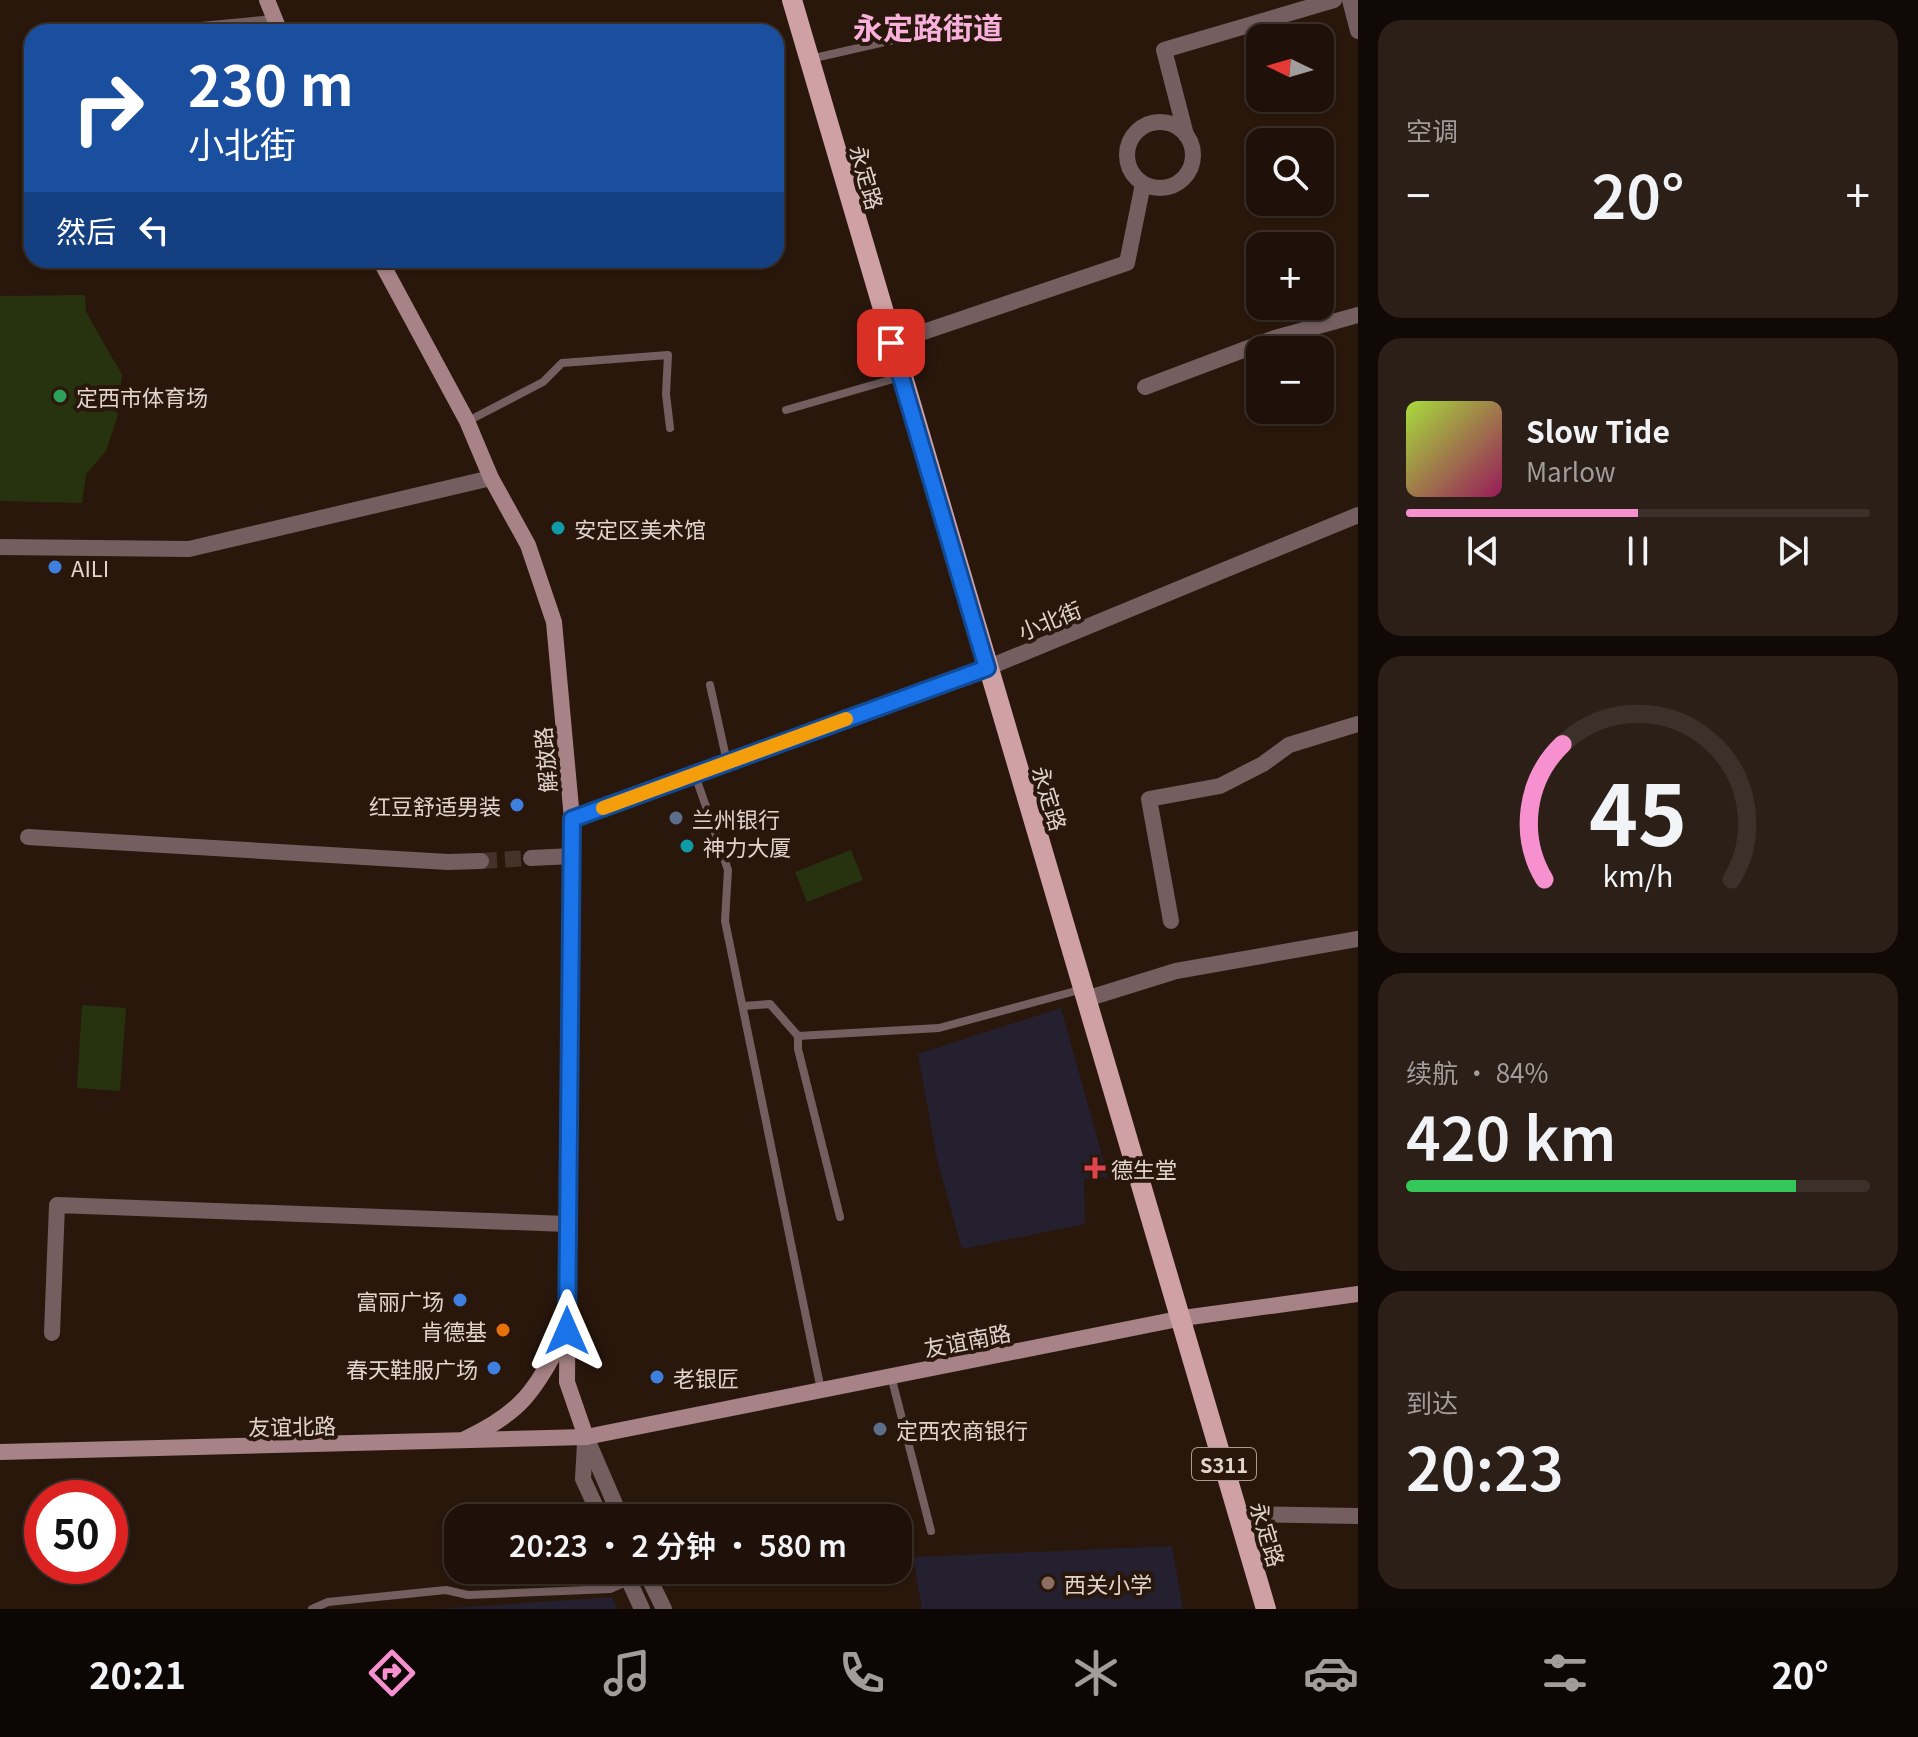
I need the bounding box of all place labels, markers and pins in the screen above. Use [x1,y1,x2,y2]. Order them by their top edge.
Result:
pin [857,309,925,377]
place label: 定西市体育场 [76,380,208,412]
marker: 定西市体育场 [51,387,69,405]
place label: 安定区美术馆 [574,512,706,544]
marker: 安定区美术馆 [549,519,567,537]
place label: AILI [71,551,109,583]
marker: AILI [46,558,64,576]
place label: 红豆舒适男装 [369,789,501,821]
marker: 红豆舒适男装 [508,796,526,814]
place label: 兰州银行 [692,802,780,834]
marker: 兰州银行 [667,809,685,827]
place label: 神力大厦 [703,830,791,862]
marker: 神力大厦 [678,837,696,855]
place label: 德生堂 [1111,1152,1177,1184]
marker: 德生堂 [1086,1159,1104,1177]
place label: 富丽广场 [356,1284,444,1316]
marker: 富丽广场 [451,1291,469,1309]
place label: 肯德基 [421,1314,487,1346]
marker: 肯德基 [494,1321,512,1339]
place label: 春天鞋服广场 [346,1352,478,1384]
marker: 春天鞋服广场 [485,1359,503,1377]
place label: 老银匠 [673,1361,739,1393]
marker: 老银匠 [648,1368,666,1386]
place label: 定西农商银行 [896,1413,1028,1445]
marker: 定西农商银行 [871,1420,889,1438]
place label: 西关小学 [1064,1567,1152,1599]
marker: 西关小学 [1039,1574,1057,1592]

